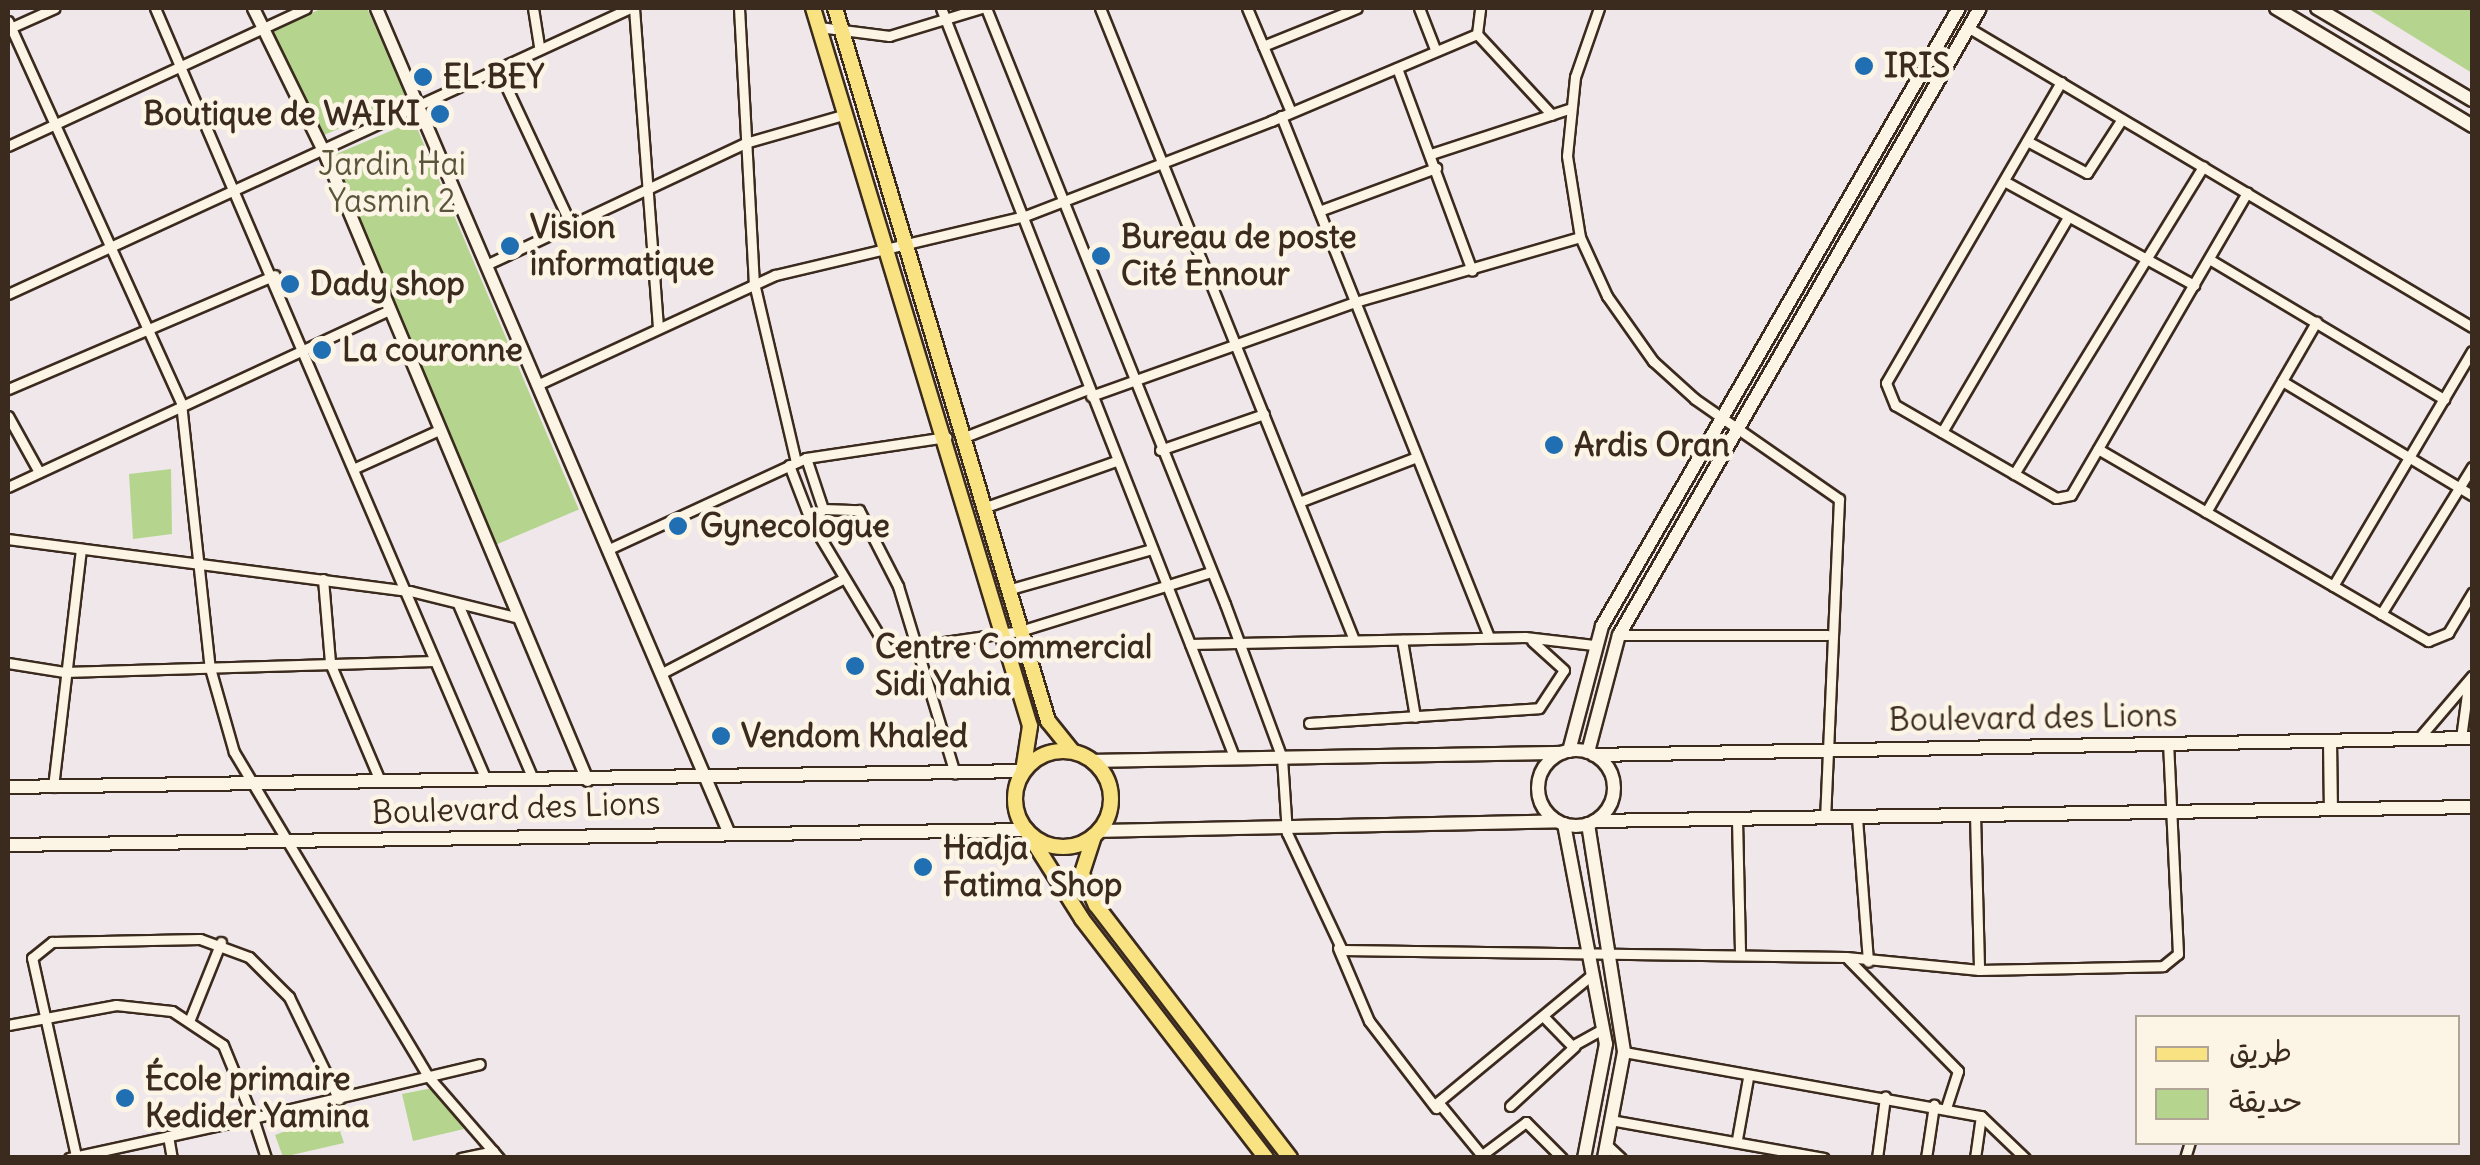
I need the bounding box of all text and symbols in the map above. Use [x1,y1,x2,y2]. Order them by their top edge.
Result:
place label: IRIS [1884,47,1950,85]
marker: IRIS [1853,55,1875,77]
place label: EL BEY [443,58,544,96]
marker: EL BEY [412,66,434,88]
place label: Boutique de WAIKI [143,95,420,133]
marker: Boutique de WAIKI [429,103,451,125]
park label: Jardin Hai Yasmin 2 [318,146,466,221]
place label: Vision informatique [530,209,714,284]
place label: Bureau de poste Cité Ennour [1121,219,1356,294]
marker: Vision informatique [499,235,521,257]
marker: Bureau de poste Cité Ennour [1090,245,1112,267]
place label: Dady shop [310,265,465,303]
marker: Dady shop [279,273,301,295]
place label: La couronne [342,331,523,369]
marker: La couronne [311,339,333,361]
place label: Ardis Oran [1574,426,1730,464]
marker: Ardis Oran [1543,434,1565,456]
place label: Gynecologue [700,507,890,545]
marker: Gynecologue [665,513,691,539]
place label: Centre Commercial Sidi Yahia [875,629,1152,704]
marker: Centre Commercial Sidi Yahia [844,655,866,677]
street label: Boulevard des Lions [1888,696,2178,740]
place label: Vendom Khaled [741,717,968,755]
marker: Vendom Khaled [710,725,732,747]
street label: Boulevard des Lions [371,784,661,832]
place label: Hadja Fatima Shop [943,830,1122,905]
marker: Hadja Fatima Shop [912,856,934,878]
legend [2135,1015,2460,1145]
text: طريق [2229,1032,2292,1070]
place label: École primaire Kedider Yamina [145,1061,370,1136]
text: حديقة [2229,1082,2303,1120]
marker: École primaire Kedider Yamina [114,1087,136,1109]

